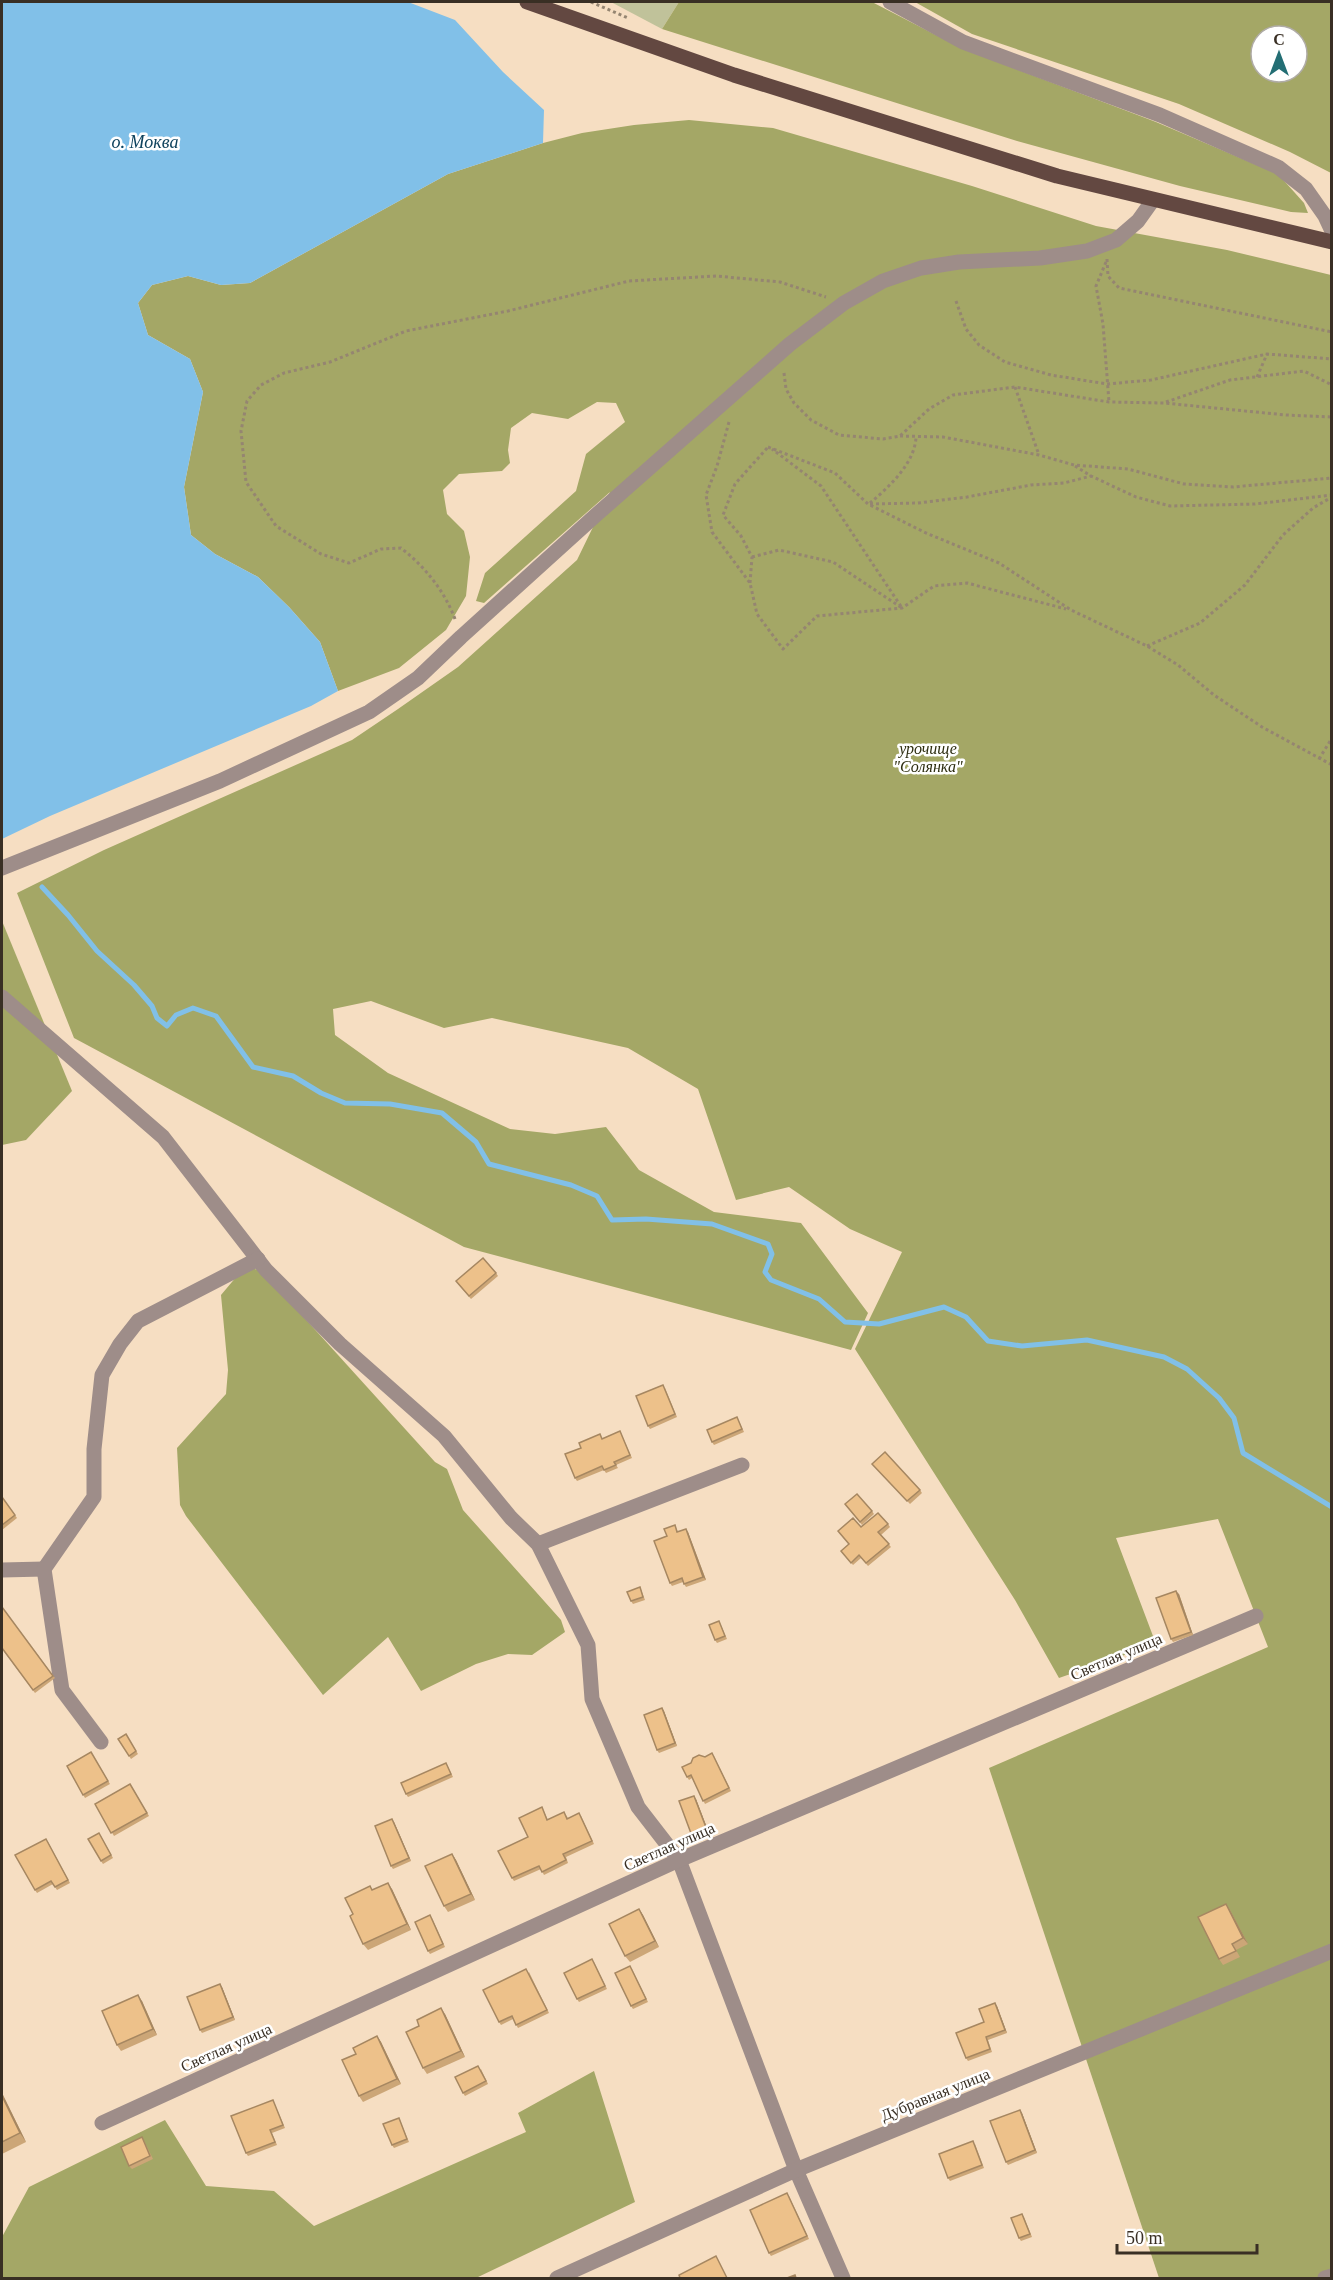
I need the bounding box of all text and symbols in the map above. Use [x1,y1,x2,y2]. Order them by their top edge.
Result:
north arrow [1249,24,1309,84]
text: С [1273,31,1285,48]
water label: о. Моква [112,132,178,152]
park label: урочище "Солянка" [893,740,963,775]
street label: Светлая улица [1068,1630,1165,1684]
street label: Светлая улица [621,1819,718,1875]
street label: Светлая улица [178,2020,275,2076]
street label: Дубравная улица [878,2065,993,2125]
scale bar [1117,2217,1256,2255]
text: 50 m [1126,2228,1163,2248]

